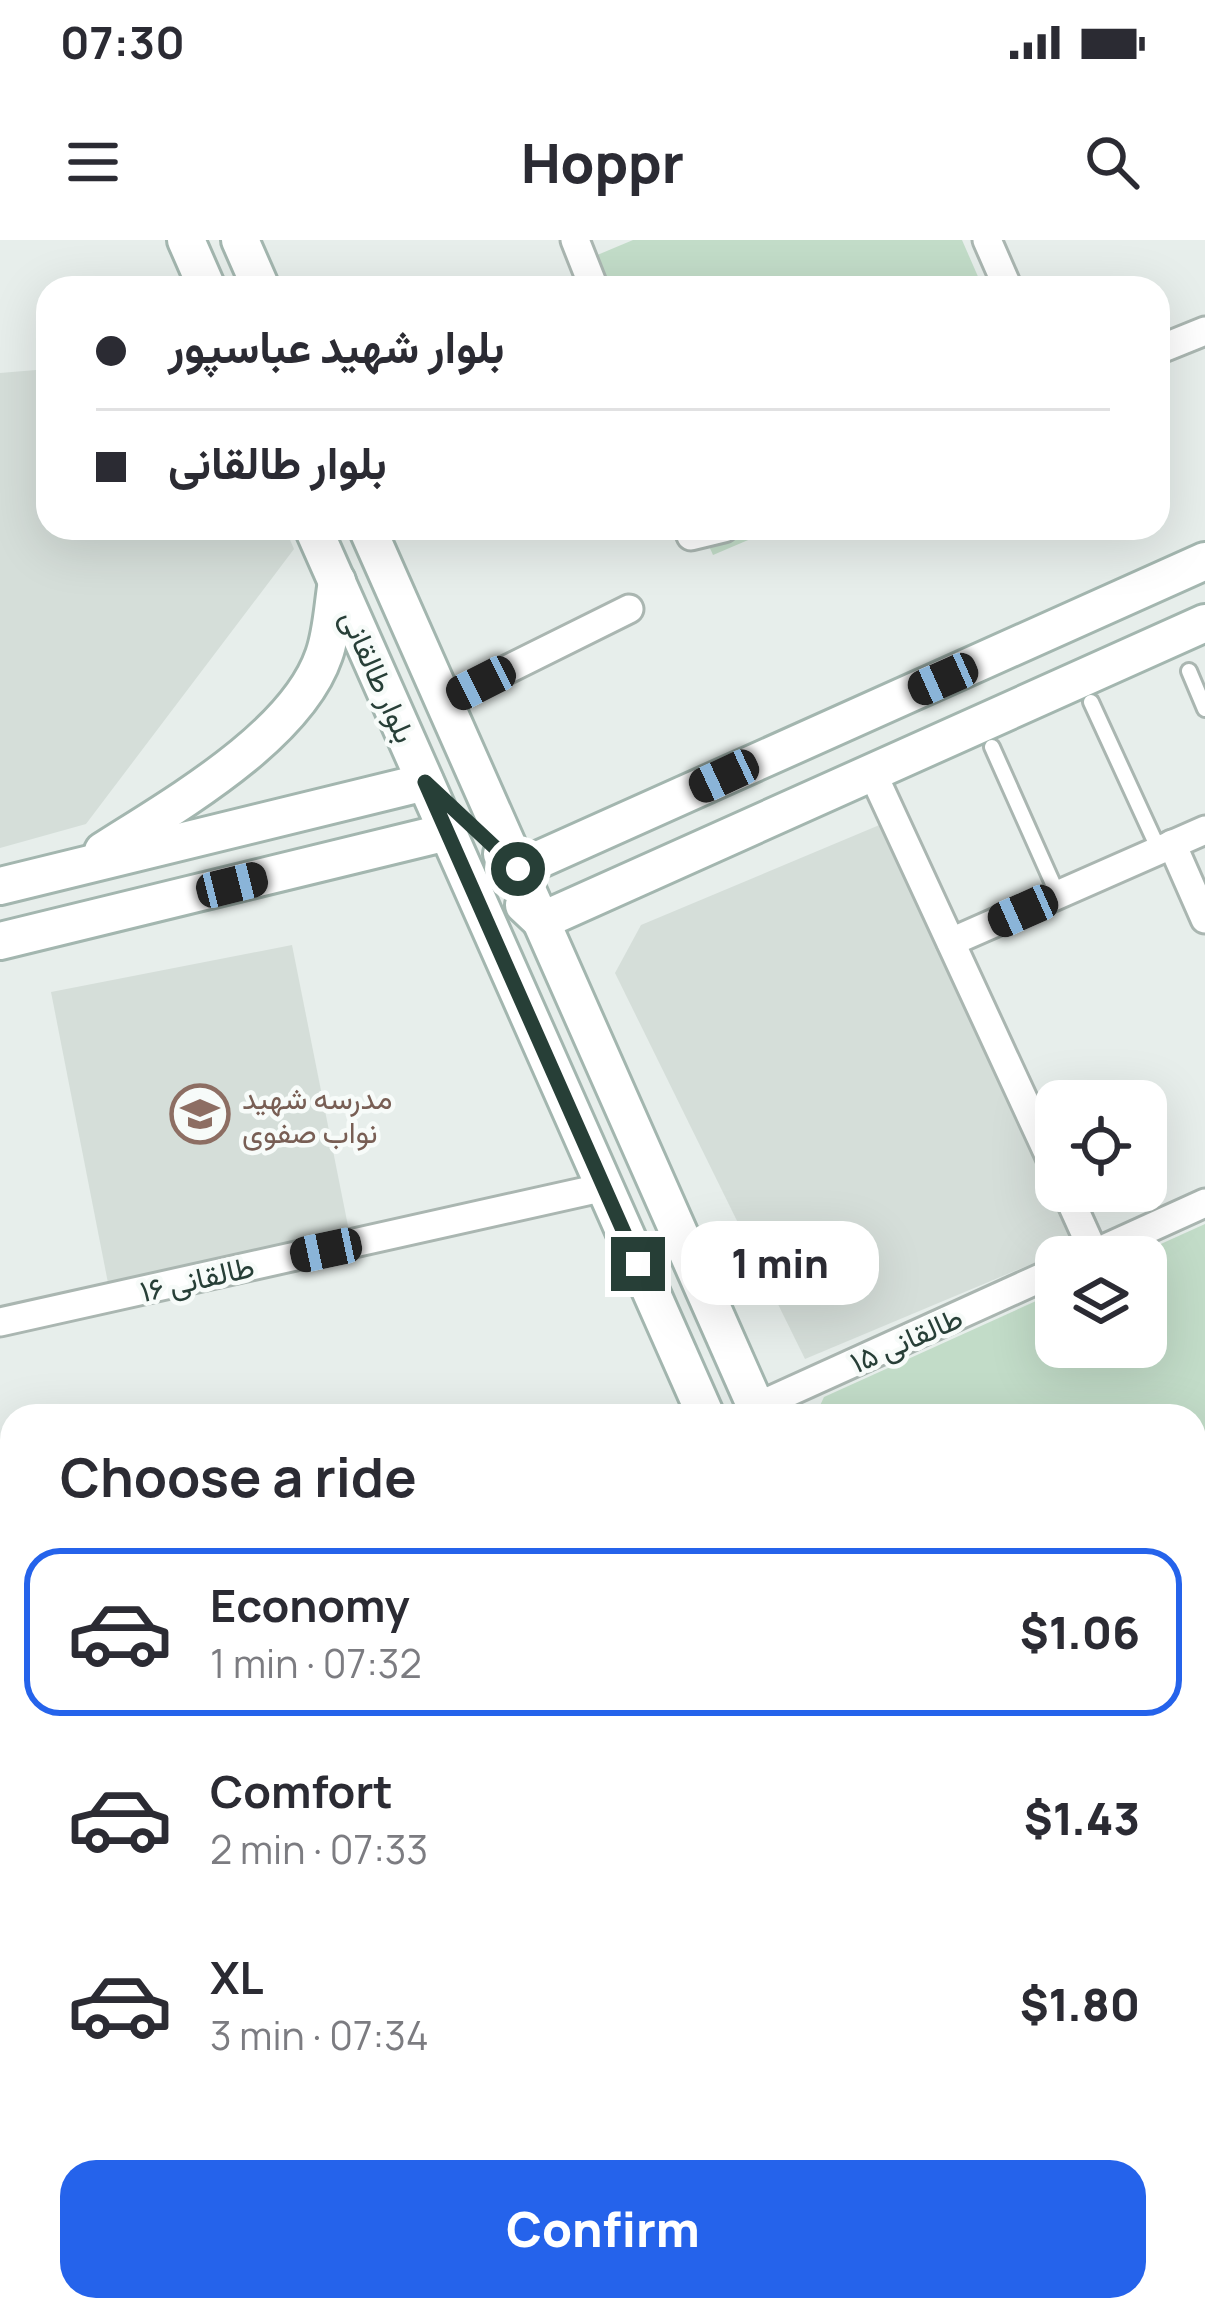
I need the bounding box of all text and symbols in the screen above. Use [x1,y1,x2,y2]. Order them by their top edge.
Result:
text: 07:30 [60,11,185,73]
text: Hoppr [521,125,684,199]
icon: menu [60,129,126,195]
icon: search [1079,129,1145,195]
text: بلوار شهید عباسپور [168,315,505,377]
text: بلوار طالقانی [168,431,387,493]
street label: بلوار طالقانی [331,603,427,749]
car [903,648,983,710]
car [441,651,521,715]
car [684,744,764,808]
route start [491,842,545,896]
car [193,859,271,911]
car [983,880,1063,942]
place label: مدرسه شهید نواب صفوی [242,1077,393,1152]
map controls [1035,1080,1167,1368]
button: locate [1035,1080,1167,1212]
school or university icon: مدرسه شهید نواب صفوی [169,1083,231,1145]
callout: 1 min [680,1222,878,1306]
car [287,1225,365,1275]
text: 1 min [731,1236,829,1290]
button: layers [1035,1236,1167,1368]
route end [611,1237,665,1291]
street label: طالقانی ۱۶ [136,1245,258,1311]
street label: طالقانی ۱۵ [843,1296,969,1382]
text: Choose a ride [60,1439,417,1513]
text: Economy [210,1574,410,1636]
icon: car [66,1578,174,1686]
text: $1.06 [1020,1601,1140,1663]
text: 1 min · 07:32 [210,1636,422,1690]
text: Comfort [210,1760,393,1822]
icon: car [66,1764,174,1872]
text: $1.43 [1024,1787,1140,1849]
text: 2 min · 07:33 [210,1822,428,1876]
text: XL [210,1946,264,2008]
icon: car [66,1950,174,2058]
text: $1.80 [1020,1973,1140,2035]
text: 3 min · 07:34 [210,2008,429,2062]
button: Confirm [60,2160,1146,2298]

